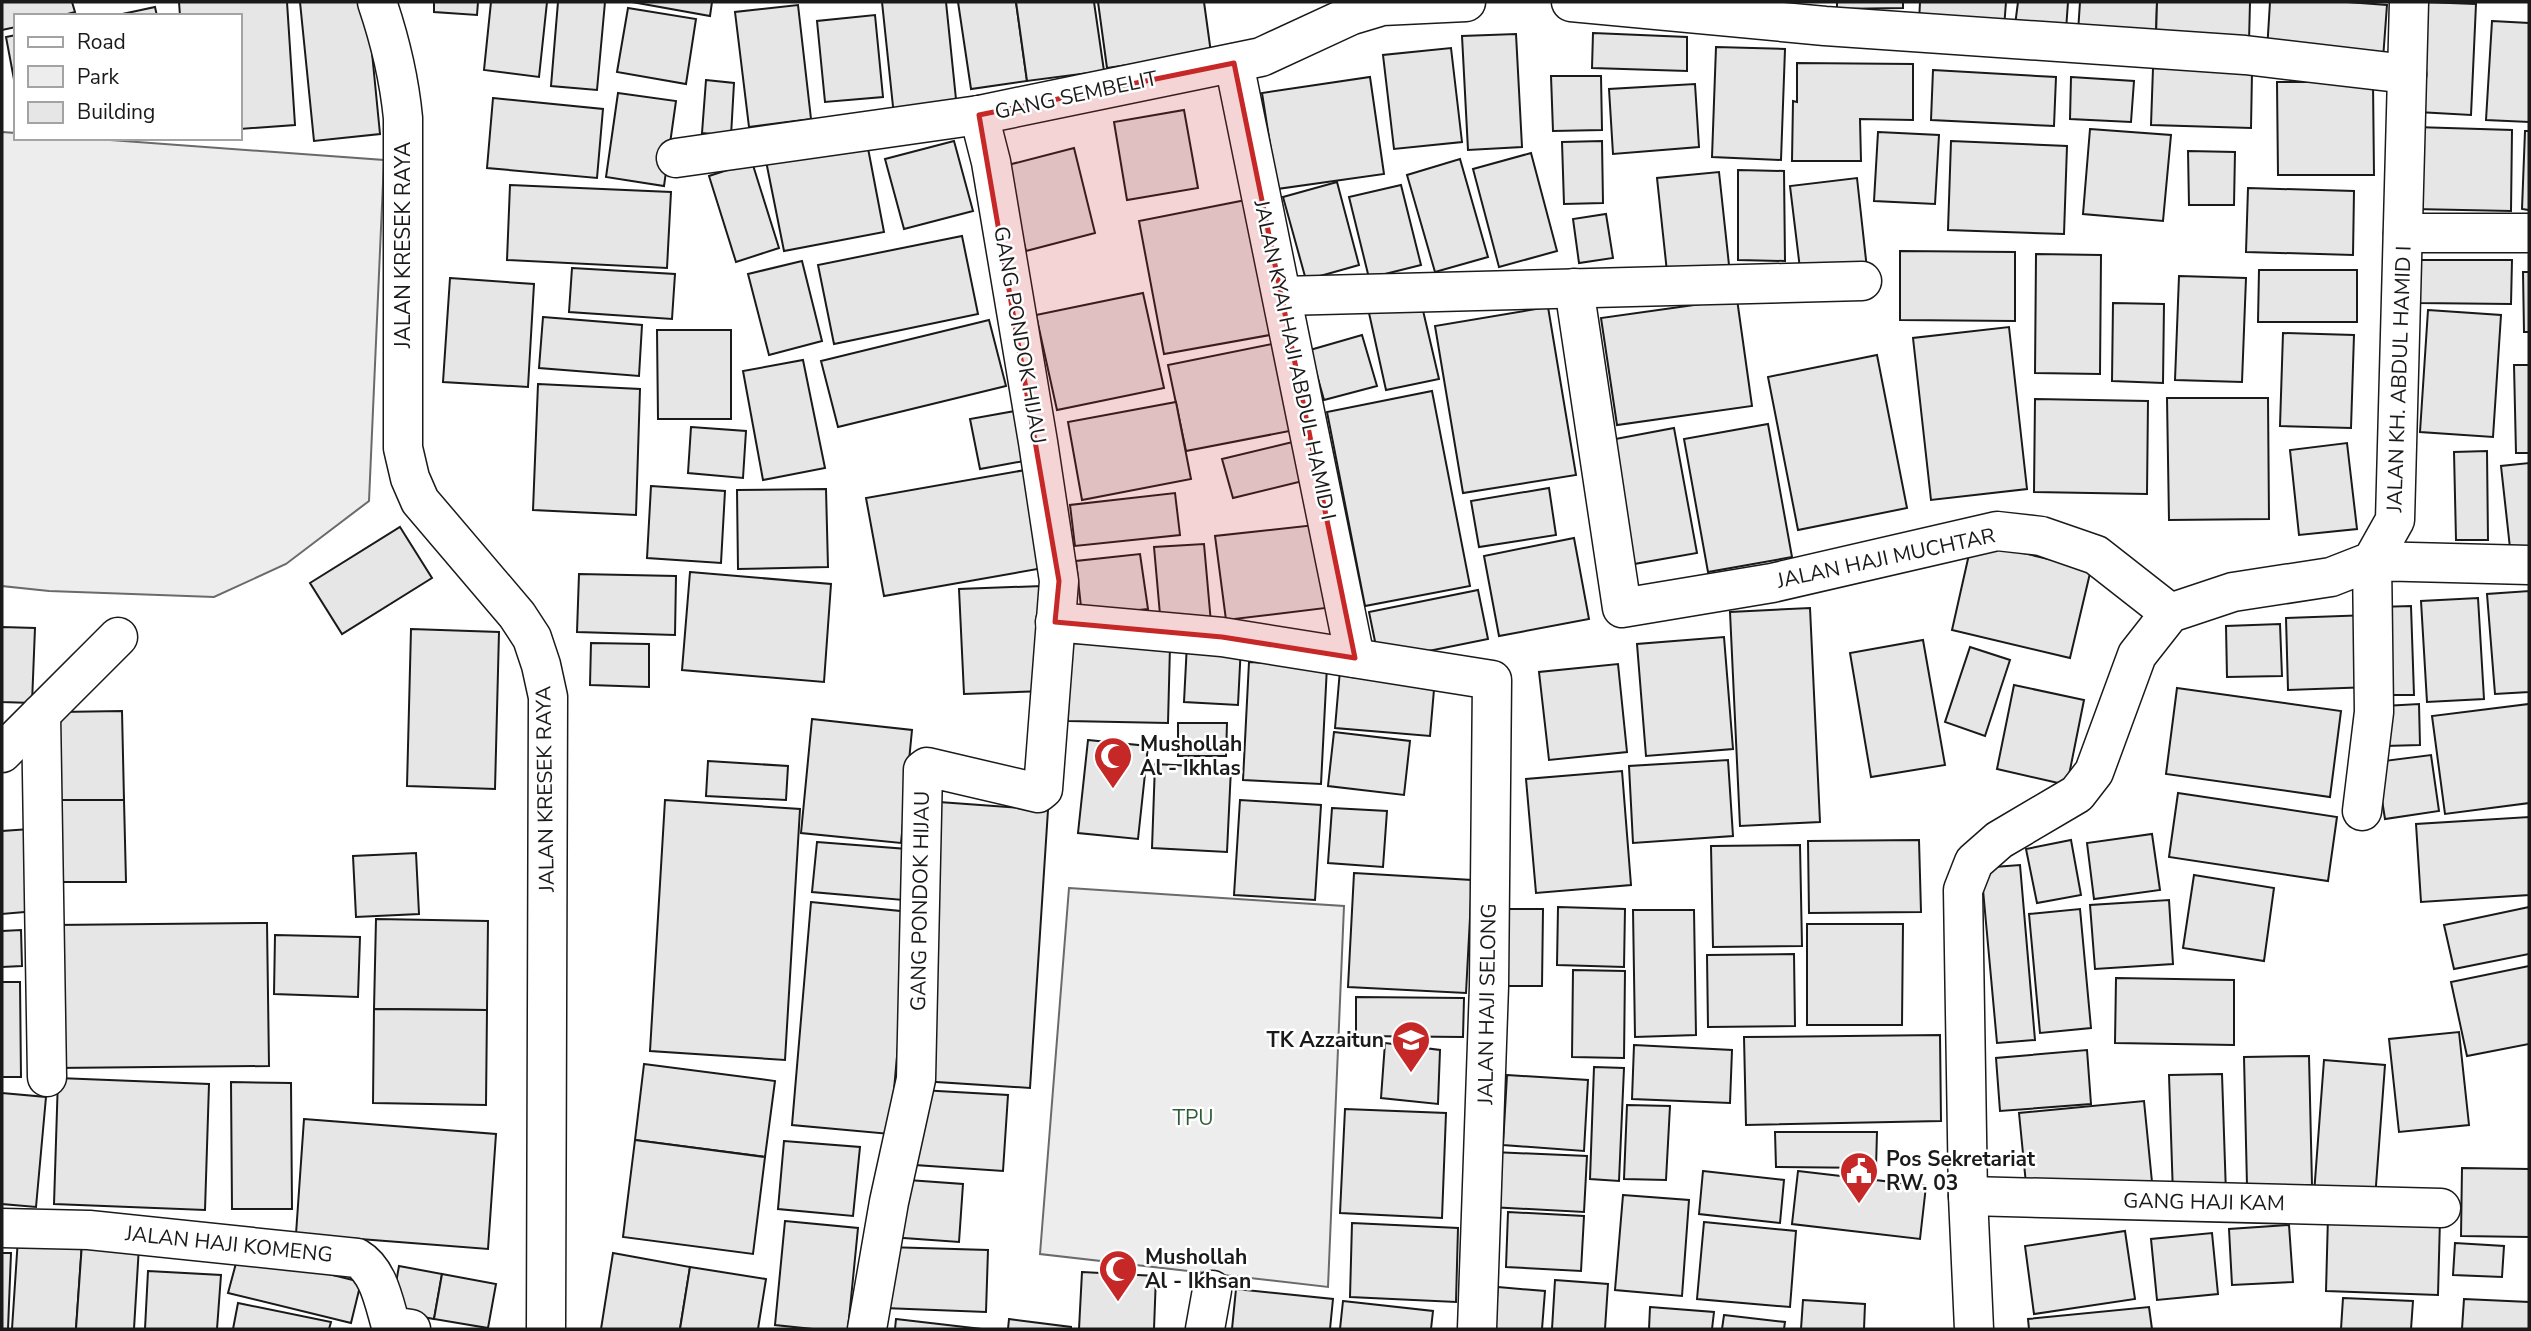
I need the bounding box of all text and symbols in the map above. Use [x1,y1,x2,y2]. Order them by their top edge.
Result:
legend [14,14,242,140]
text: Road [77,28,126,56]
text: Park [77,63,119,91]
street label: GANG SEMBELIT [992,64,1160,126]
text: Building [77,98,155,126]
street label: JALAN KRESEK RAYA [389,142,417,349]
street label: JALAN KYAI HAJI ABDUL HAMID I [1247,196,1343,523]
street label: GANG PONDOK HIJAU [987,224,1053,446]
street label: JALAN KH. ABDUL HAMID I [2380,245,2418,514]
street label: JALAN HAJI MUCHTAR [1773,521,1998,595]
street label: JALAN KRESEK RAYA [529,686,561,893]
place label: Mushollah Al - Ikhlas [1140,730,1242,782]
mosque icon: Mushollah Al - Ikhlas [1092,735,1134,790]
street label: GANG PONDOK HIJAU [904,791,936,1011]
street label: JALAN HAJI SELONG [1471,903,1503,1106]
school or university icon: TK Azzaitun [1390,1019,1432,1074]
place label: TK Azzaitun [1267,1026,1384,1054]
park label: TPU [1172,1104,1214,1132]
place label: Pos Sekretariat RW. 03 [1886,1145,2036,1197]
public building icon: Pos Sekretariat RW. 03 [1838,1150,1880,1205]
street label: GANG HAJI KAM [2123,1187,2285,1217]
street label: JALAN HAJI KOMENG [123,1219,334,1269]
place label: Mushollah Al - Ikhsan [1145,1243,1251,1295]
mosque icon: Mushollah Al - Ikhsan [1097,1248,1139,1303]

